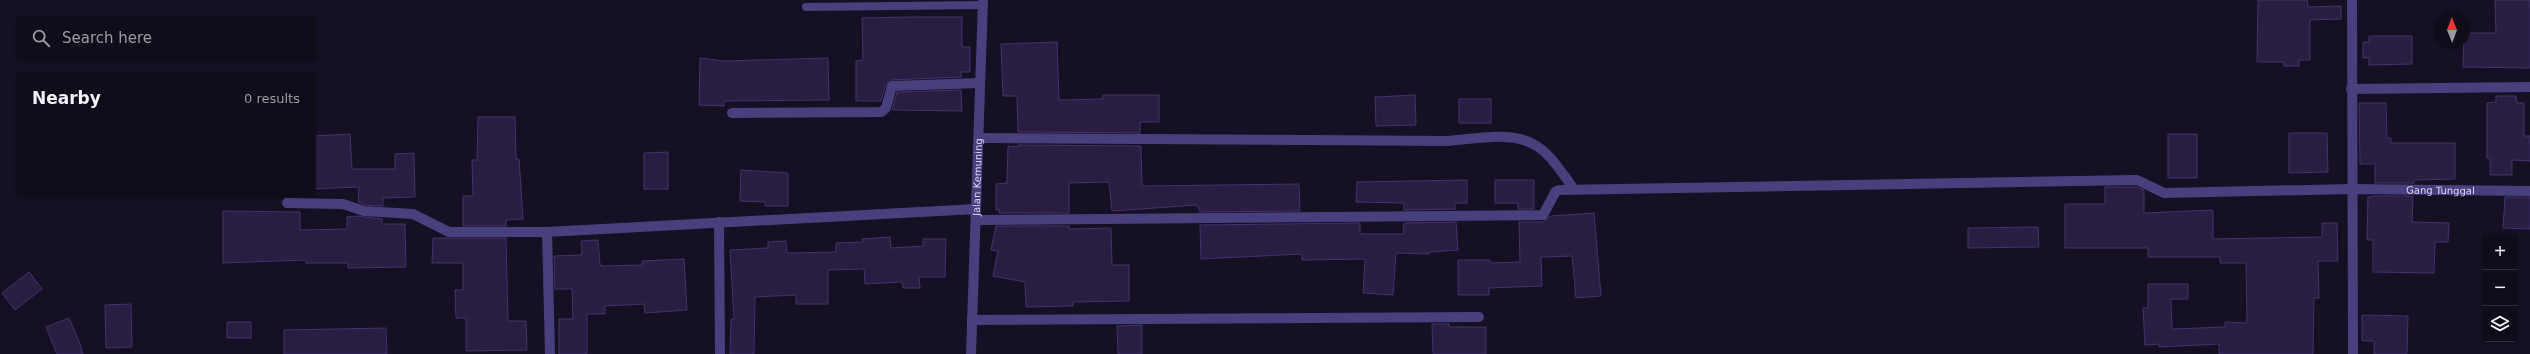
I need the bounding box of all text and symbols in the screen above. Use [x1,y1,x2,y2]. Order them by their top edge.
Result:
north arrow [2434,12,2470,48]
search box [16,16,316,60]
icon: search [30,27,52,49]
text: Search here [62,29,152,47]
text: Nearby [32,88,101,108]
text: 0 results [244,91,300,106]
street label: Jalan Kemuning [971,138,984,217]
street label: Gang Tunggal [2406,185,2475,196]
map controls [2482,234,2518,342]
button: + [2482,234,2518,270]
button: − [2482,270,2518,306]
button: layers [2482,306,2518,342]

